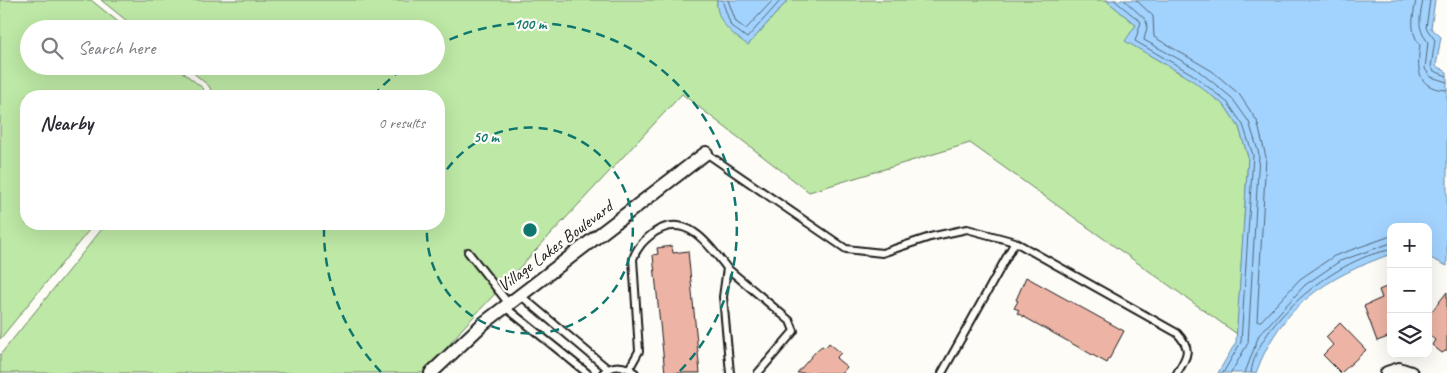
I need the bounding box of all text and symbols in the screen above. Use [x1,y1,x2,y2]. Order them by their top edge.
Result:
text: 100 m [514,15,548,34]
search box [20,20,445,75]
icon: search [38,34,66,62]
text: Search here [78,36,155,60]
text: Nearby [40,110,93,136]
text: 0 results [378,113,425,133]
text: 50 m [473,128,500,147]
street label: Village Lakes Boulevard [493,194,619,296]
centre of rings [521,221,539,239]
map controls [1387,223,1432,358]
button: + [1387,223,1432,268]
button: − [1387,268,1432,313]
button: layers [1387,313,1432,358]

